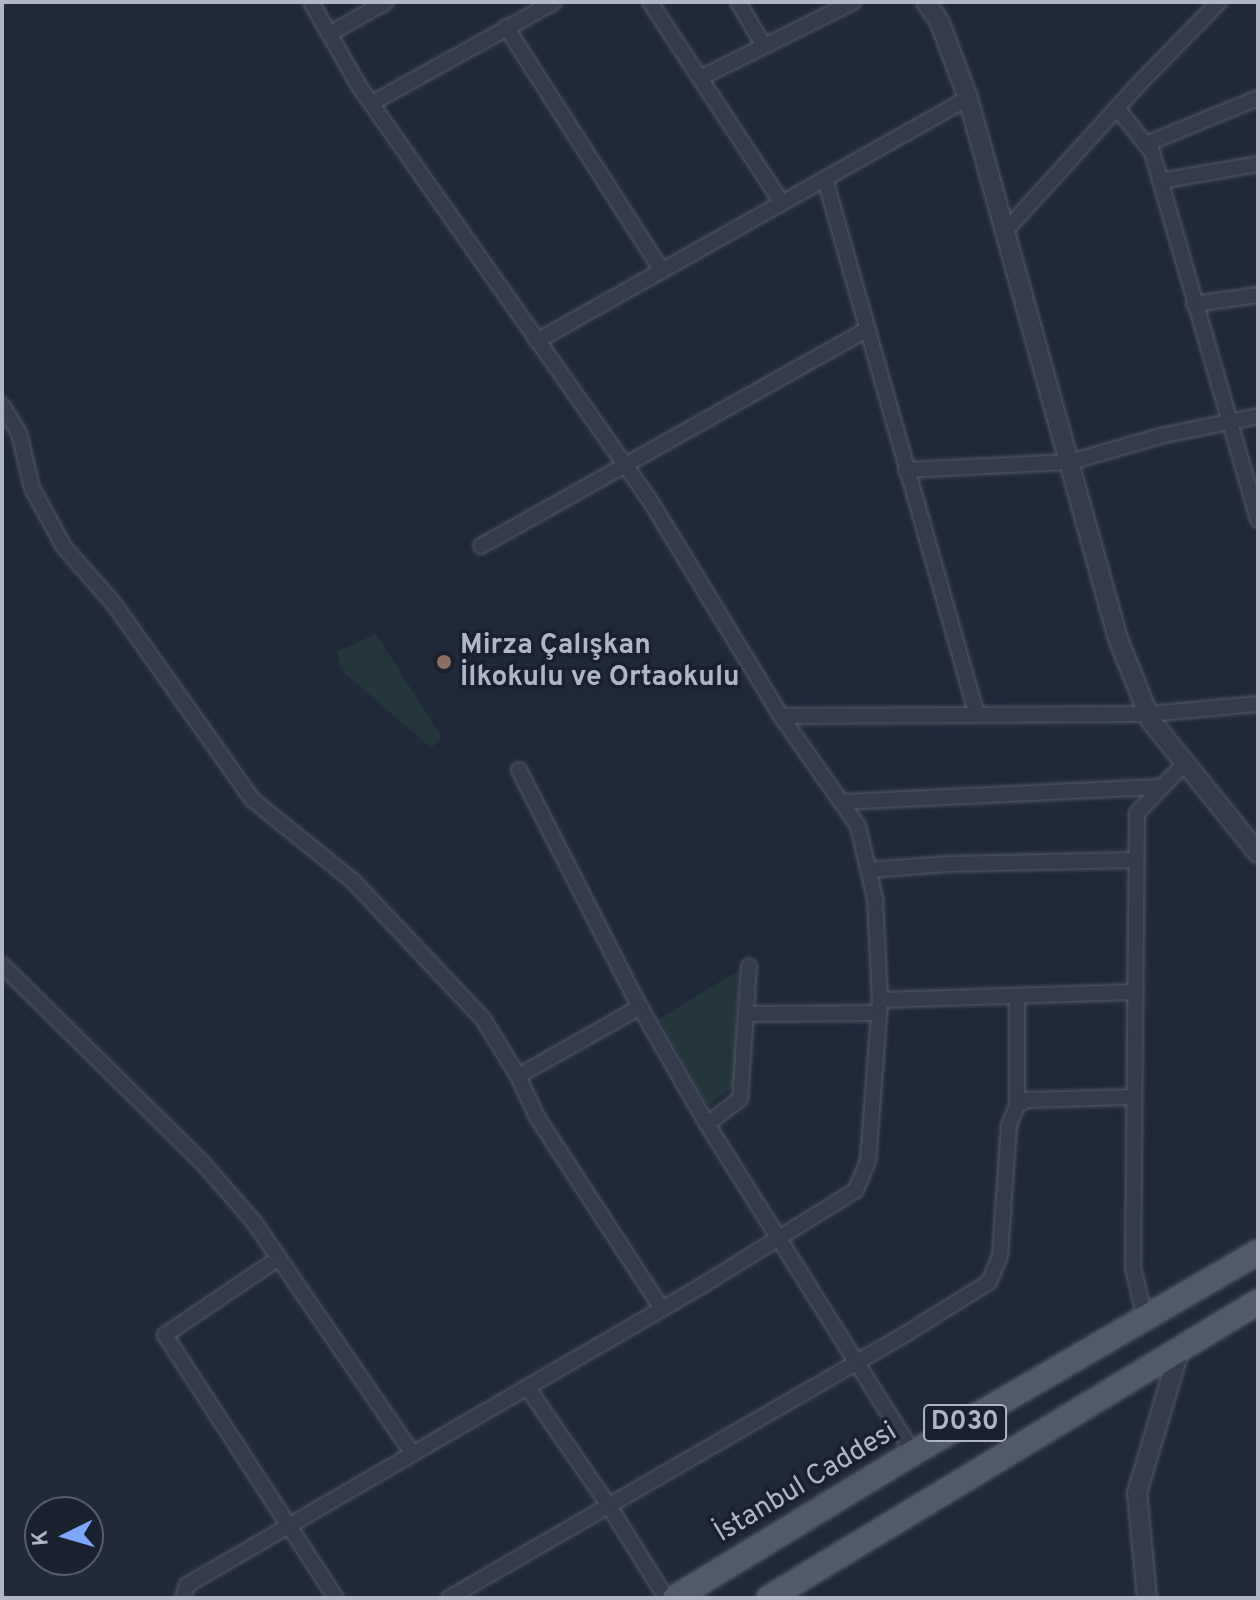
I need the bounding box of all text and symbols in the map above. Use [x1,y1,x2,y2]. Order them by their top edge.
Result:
place label: Mirza Çalışkan İlkokulu ve Ortaokulu [460,629,740,695]
marker: Mirza Çalışkan İlkokulu ve Ortaokulu [435,653,453,671]
road number: D030 [923,1401,1007,1445]
street label: İstanbul Caddesi [709,1415,903,1551]
north arrow [24,1496,104,1576]
text: K [27,1529,56,1547]

